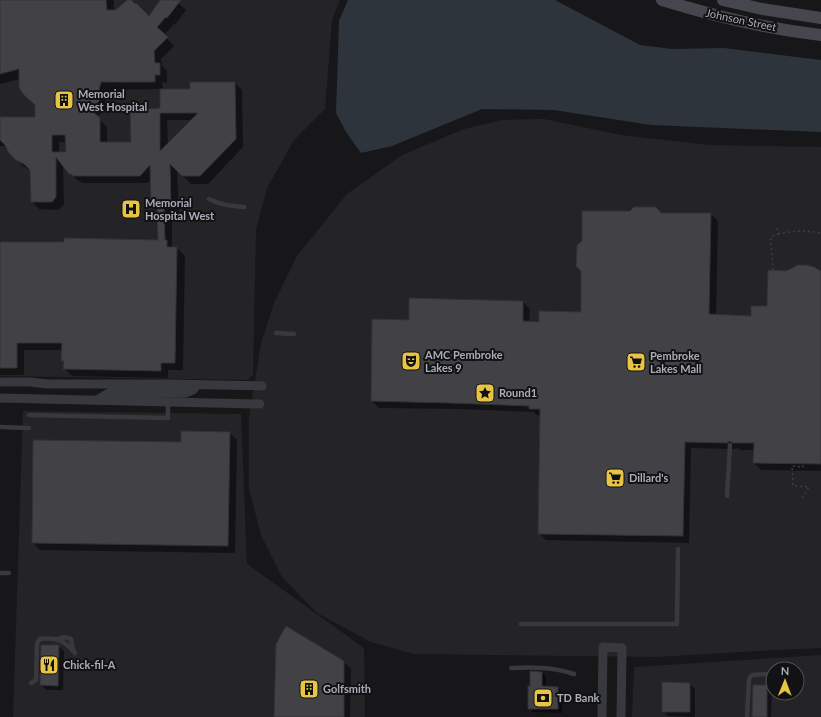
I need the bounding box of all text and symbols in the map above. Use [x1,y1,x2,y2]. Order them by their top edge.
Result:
street label: Johnson Street [705,6,778,33]
place label: Memorial West Hospital [78,87,148,113]
building icon: Memorial West Hospital [53,89,75,111]
place label: Memorial Hospital West [145,196,215,222]
hospital icon: Memorial Hospital West [120,198,142,220]
place label: AMC Pembroke Lakes 9 [424,348,503,374]
place label: Pembroke Lakes Mall [650,349,702,375]
theatre icon: AMC Pembroke Lakes 9 [400,350,422,372]
supermarket icon: Pembroke Lakes Mall [625,351,647,373]
place icon: Round1 [474,382,496,404]
place label: Round1 [499,386,537,399]
supermarket icon: Dillard's [604,467,626,489]
place label: Dillard's [629,471,669,484]
restaurant icon: Chick-fil-A [38,654,60,676]
place label: Chick-fil-A [63,658,116,671]
north arrow [765,661,805,701]
text: N [781,664,790,677]
building icon: Golfsmith [298,678,320,700]
place label: Golfsmith [323,682,371,695]
bank icon: TD Bank [532,687,554,709]
place label: TD Bank [557,691,600,704]

